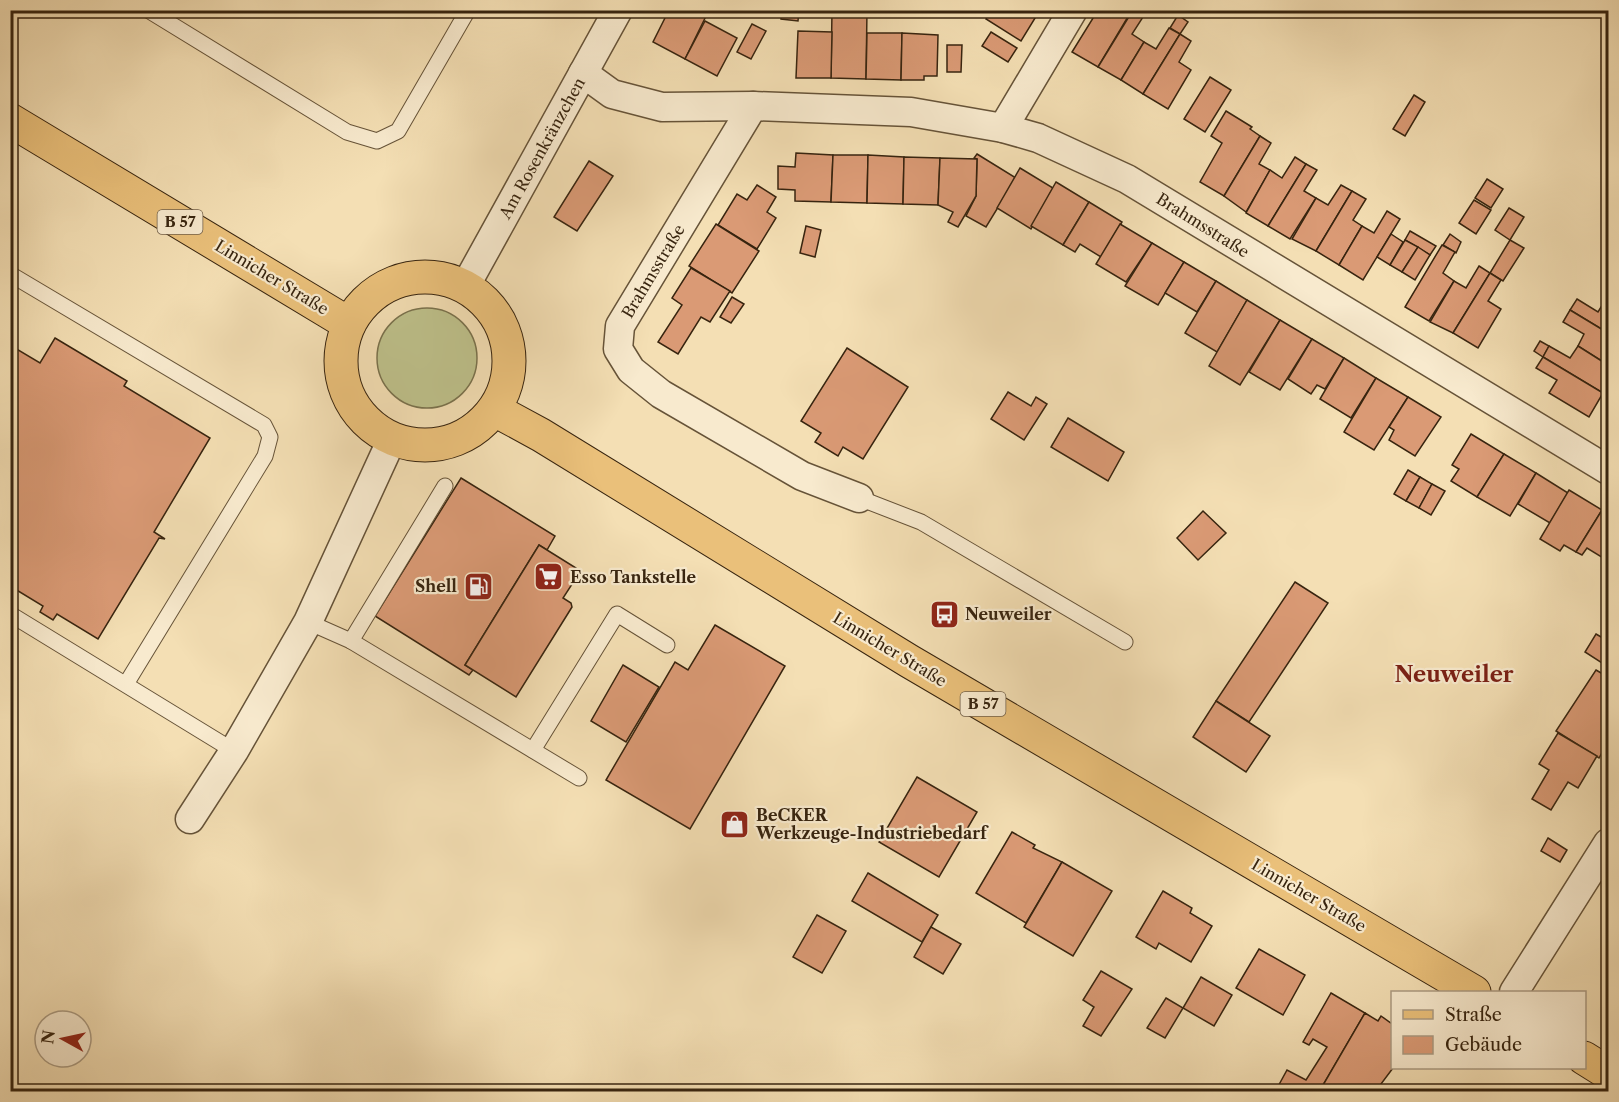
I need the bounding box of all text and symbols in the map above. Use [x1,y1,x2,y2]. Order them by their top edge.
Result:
street label: Am Rosenkränzchen [494,74,589,223]
street label: Brahmsstraße [1153,188,1253,262]
road number: B 57 [158,210,202,234]
street label: Brahmsstraße [617,220,689,322]
street label: Linnicher Straße [212,235,332,319]
supermarket icon: Esso Tankstelle [533,561,565,593]
place label: Esso Tankstelle [570,567,697,587]
fuel station icon: Shell [462,570,494,602]
place label: Shell [415,576,457,596]
bus stop icon: Neuweiler [928,598,960,630]
place label: Neuweiler [965,604,1052,624]
street label: Linnicher Straße [830,607,950,691]
district label: Neuweiler [1394,661,1514,688]
road number: B 57 [960,692,1006,716]
place label: BeCKER Werkzeuge-Industriebedarf [755,805,989,843]
shop icon: BeCKER Werkzeuge-Industriebedarf [719,808,751,840]
street label: Linnicher Straße [1248,854,1370,936]
legend [1391,991,1586,1069]
text: Straße [1445,1004,1502,1026]
north arrow [33,1009,93,1069]
text: N [37,1029,59,1045]
text: Gebäude [1445,1034,1522,1056]

